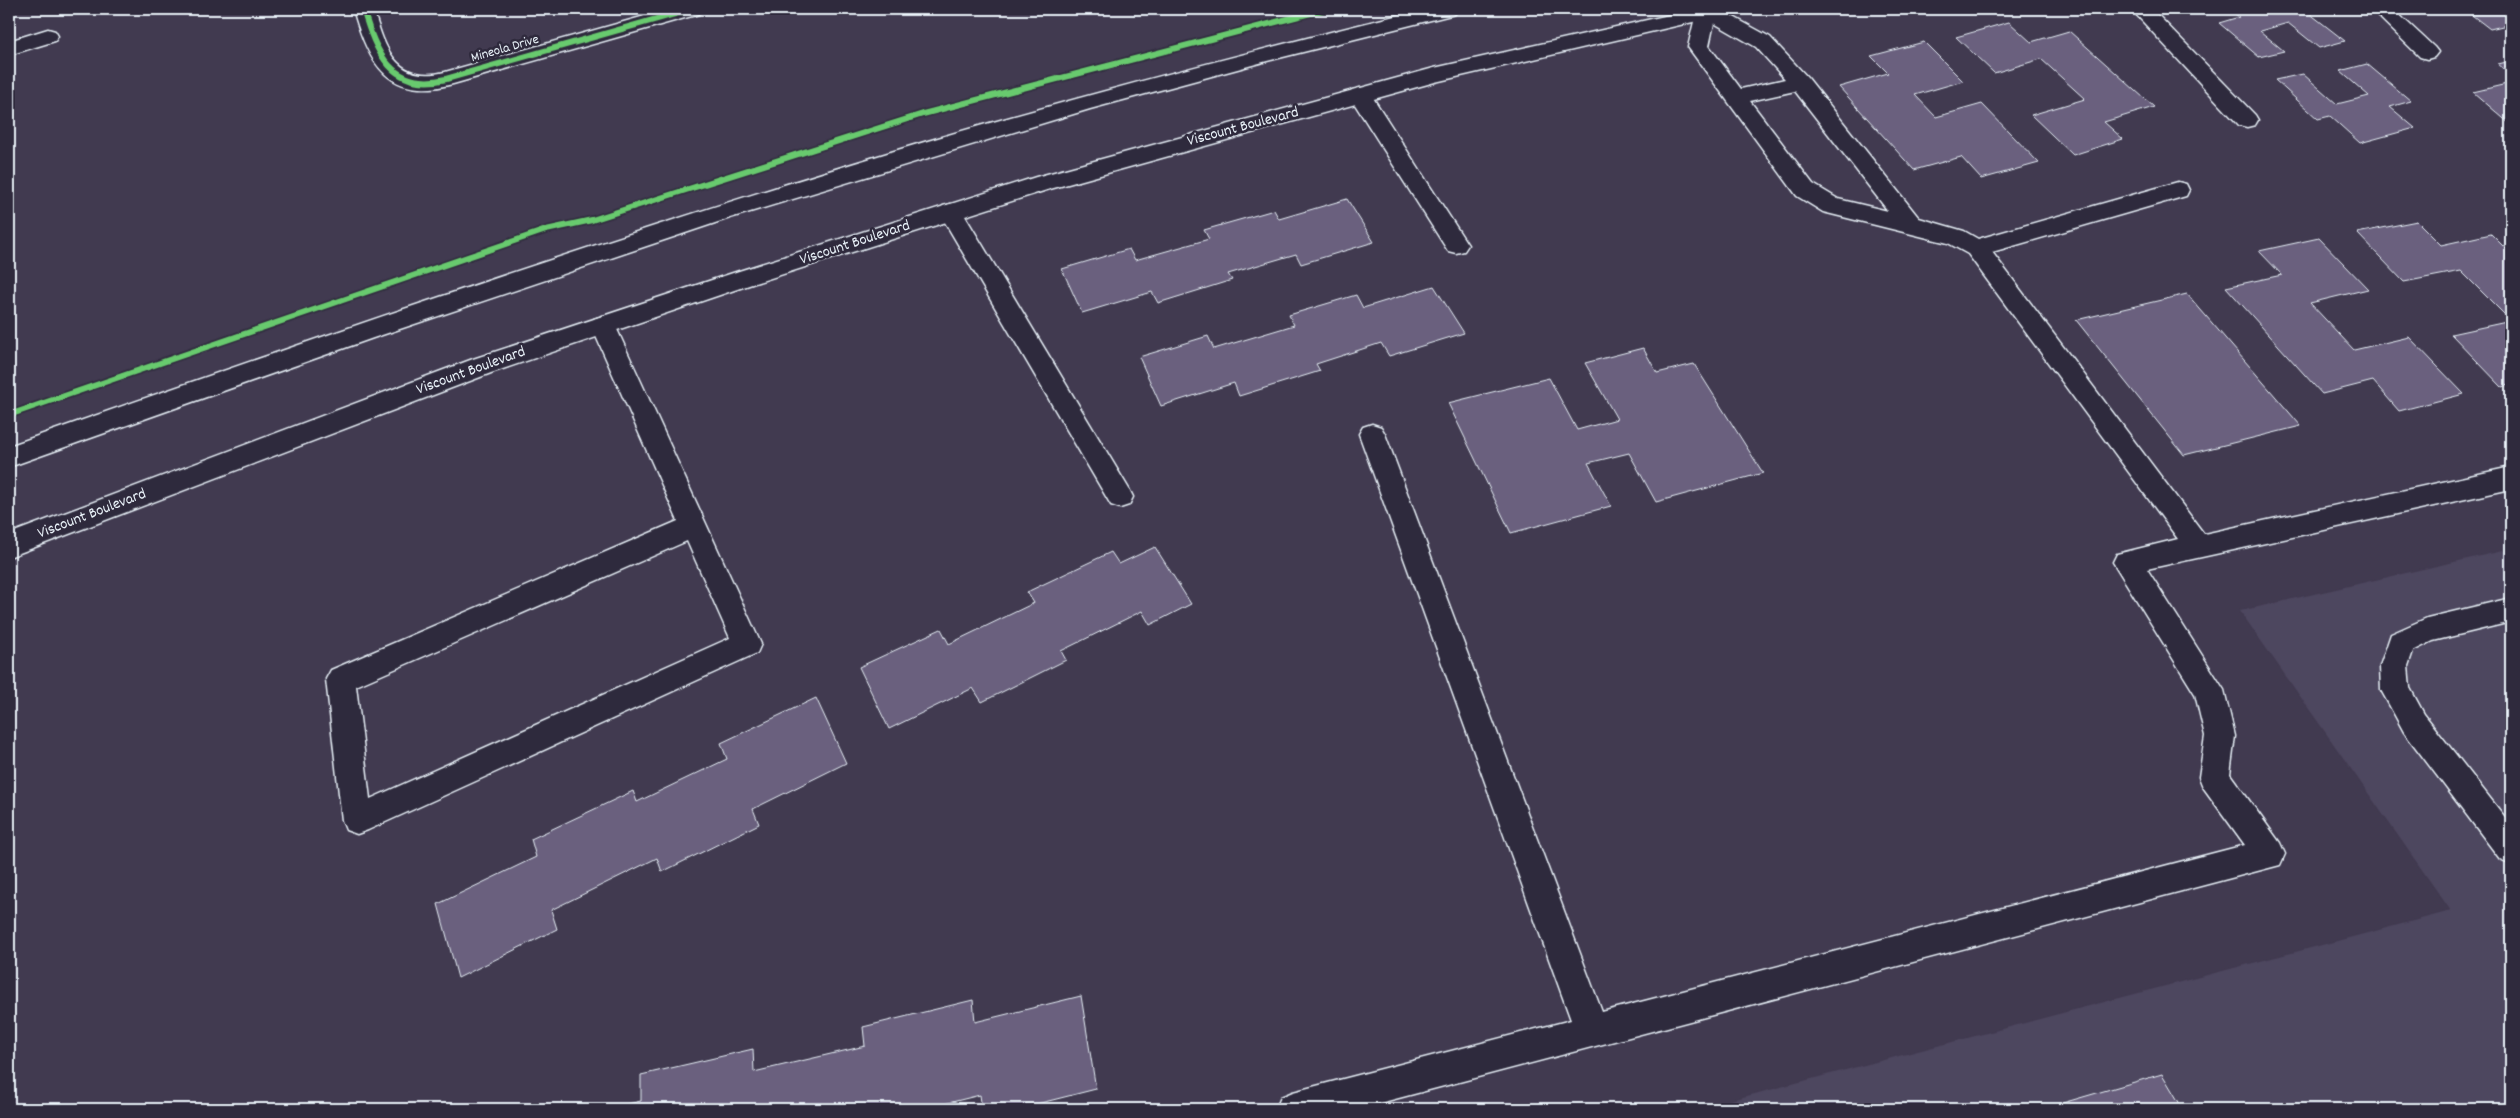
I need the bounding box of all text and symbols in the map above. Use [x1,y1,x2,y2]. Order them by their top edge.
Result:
street label: Mineola Drive [469,30,541,68]
street label: Viscount Boulevard [1185,101,1301,153]
street label: Viscount Boulevard [797,214,913,272]
street label: Viscount Boulevard [413,341,529,401]
street label: Viscount Boulevard [34,483,150,545]

